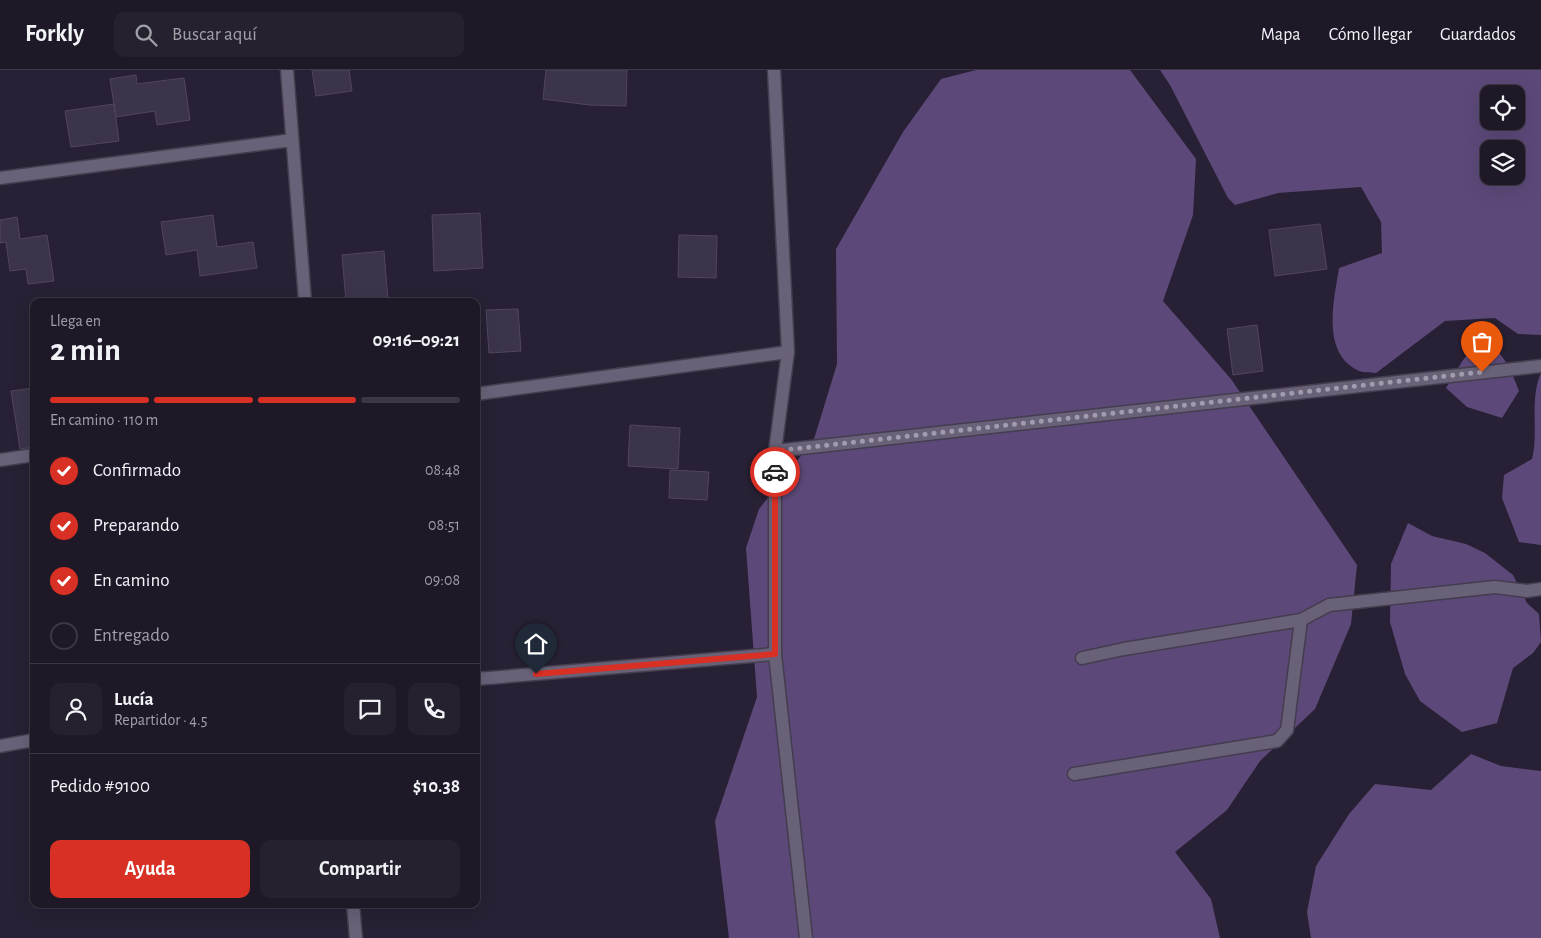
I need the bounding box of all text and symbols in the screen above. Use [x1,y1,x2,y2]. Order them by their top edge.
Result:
search box [114,12,464,57]
icon: search [132,21,160,49]
text: Forkly [25,22,84,46]
text: Buscar aquí [172,25,257,44]
text: Mapa [1261,26,1301,44]
text: Cómo llegar [1329,26,1412,44]
text: Guardados [1440,26,1516,44]
map controls [1480,85,1525,185]
button: locate [1480,85,1525,130]
button: layers [1480,140,1525,185]
text: Llega en [50,313,101,329]
pin [1461,321,1503,372]
icon: bag [1468,328,1496,356]
text: 09:16–09:21 [373,331,460,350]
text: 2 min [50,334,121,366]
text: En camino · 110 m [50,412,158,428]
courier [750,447,800,497]
icon: check [50,457,78,485]
icon: car [761,458,789,486]
text: Confirmado [93,461,181,480]
text: 08:48 [425,462,460,478]
icon: check [50,512,78,540]
text: Preparando [93,516,179,535]
text: 08:51 [428,517,460,533]
icon: check [50,567,78,595]
text: En camino [93,571,170,590]
text: 09:08 [424,572,460,588]
pin [515,623,557,674]
text: Entregado [93,626,169,645]
icon: home [522,630,550,658]
button: person [50,683,102,735]
button: chat [344,683,396,735]
button: phone [408,683,460,735]
text: Lucía [114,690,154,709]
text: Repartidor · 4.5 [114,712,207,728]
text: Pedido #9100 [50,777,150,796]
text: $10.38 [413,777,460,796]
button: Ayuda [50,840,250,898]
button: Compartir [260,840,460,898]

